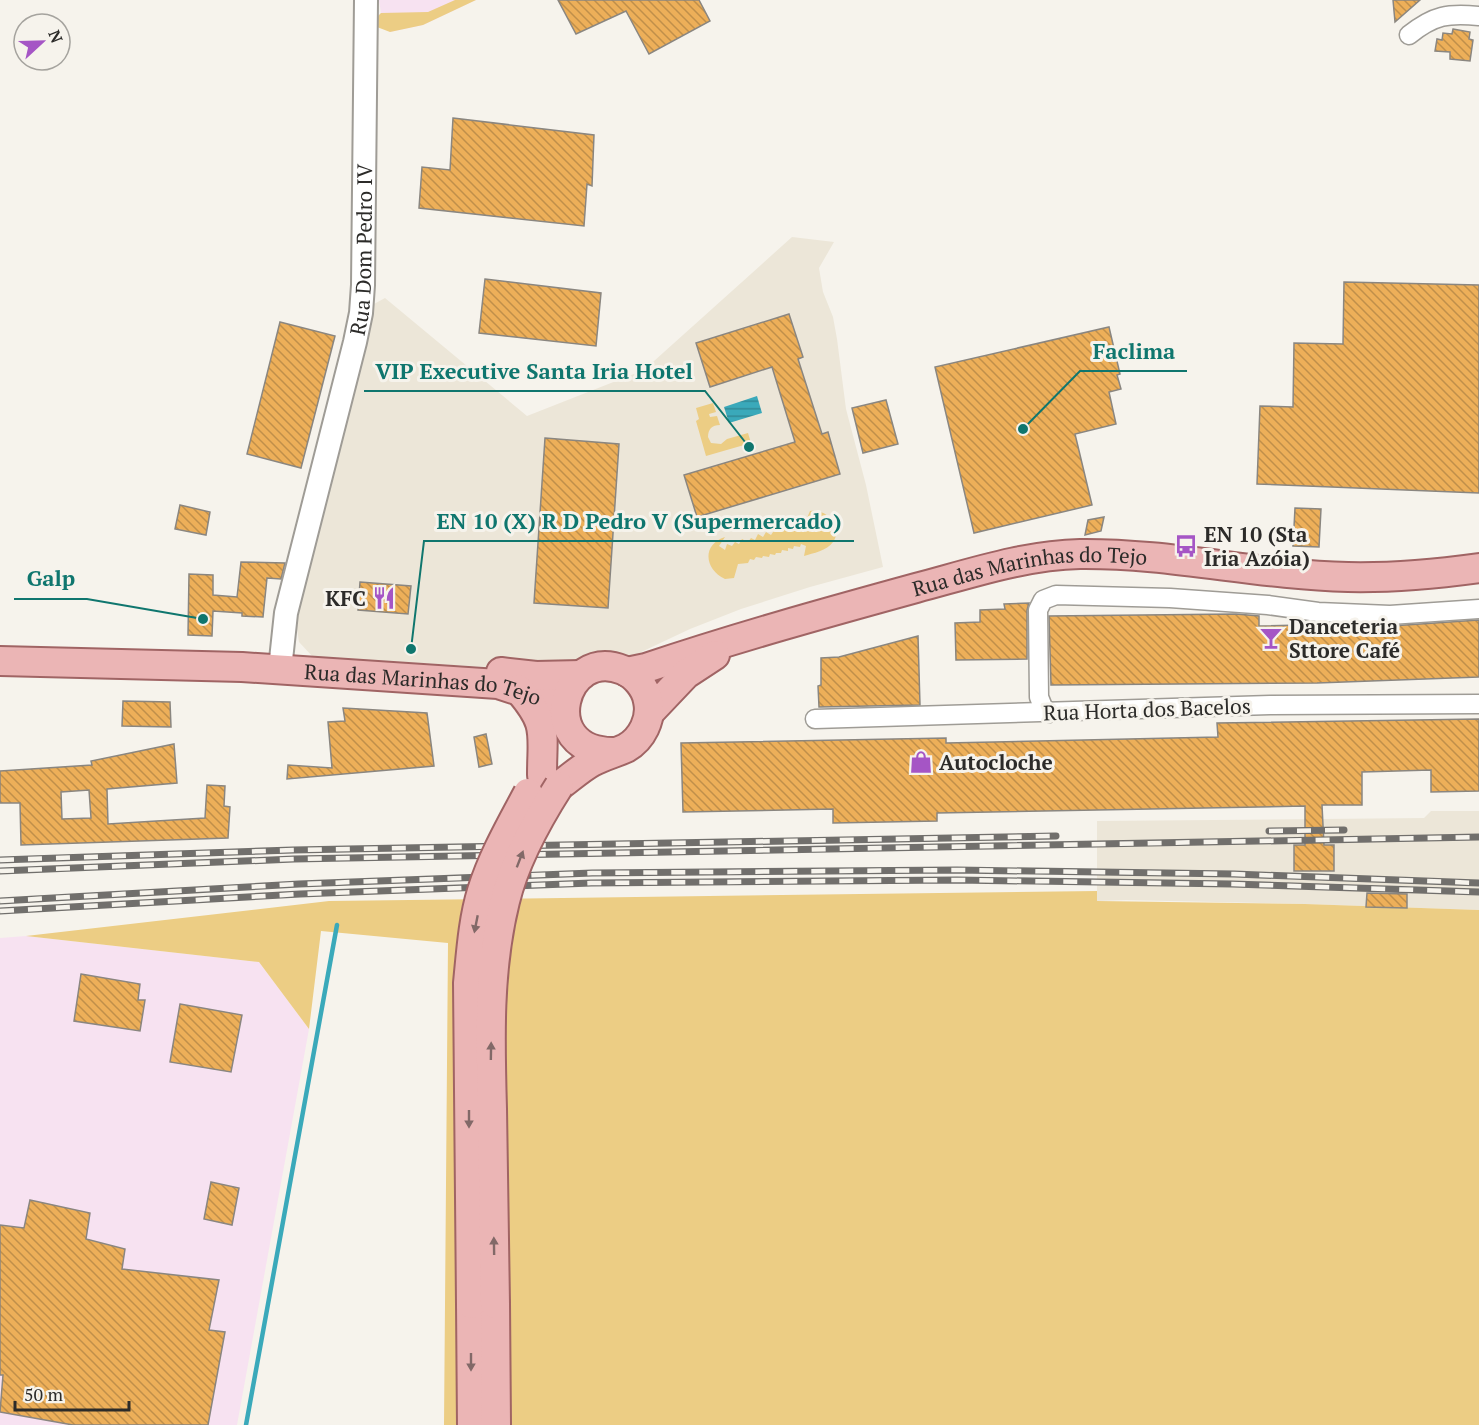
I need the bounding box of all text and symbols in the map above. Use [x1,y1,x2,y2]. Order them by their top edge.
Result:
north arrow [12,12,72,72]
text: N [43,27,68,46]
street label: Rua Dom Pedro IV [343,163,378,338]
callout: Faclima [1080,331,1187,371]
text: Faclima [1093,336,1175,365]
callout: VIP Executive Santa Iria Hotel [364,351,705,391]
text: VIP Executive Santa Iria Hotel [375,356,693,385]
callout: EN 10 (X) R D Pedro V (Supermercado) [424,501,854,541]
text: EN 10 (X) R D Pedro V (Supermercado) [437,506,841,535]
place label: EN 10 (Sta Iria Azóia) [1204,520,1310,572]
bus stop icon: EN 10 (Sta Iria Azóia) [1173,533,1199,559]
street label: Rua das Marinhas do Tejo [909,540,1148,602]
callout: Galp [14,559,87,599]
text: Galp [27,563,75,592]
place label: KFC [325,584,366,612]
restaurant icon: KFC [371,585,397,611]
place label: Danceteria Sttore Café [1289,612,1400,664]
bar icon: Danceteria Sttore Café [1258,625,1284,651]
street label: Rua das Marinhas do Tejo [303,657,545,711]
street label: Rua Horta dos Bacelos [1043,691,1251,727]
place label: Autocloche [939,748,1053,776]
shop icon: Autocloche [908,749,934,775]
one-way arrow [515,850,525,868]
one-way arrow [471,915,480,934]
one-way arrow [486,1041,496,1060]
one-way arrow [464,1109,474,1128]
one-way arrow [490,1236,499,1255]
one-way arrow [466,1353,476,1372]
scale bar [15,1374,129,1412]
text: 50 m [24,1382,64,1406]

